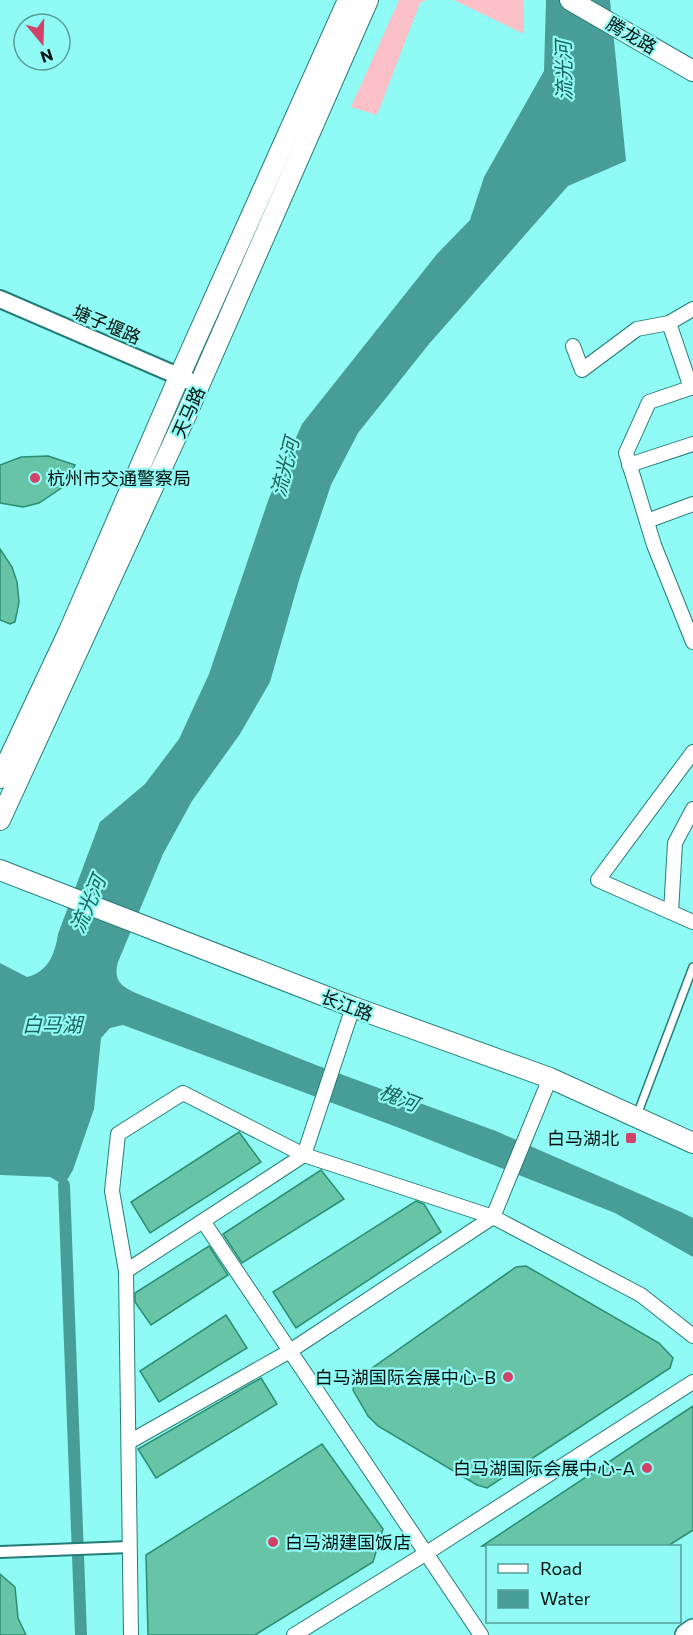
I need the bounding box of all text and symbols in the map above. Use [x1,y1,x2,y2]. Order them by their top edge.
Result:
north arrow [12,12,72,72]
street label: 腾龙路 [603,12,661,58]
water label: 流光河 [550,37,576,101]
text: N [38,46,56,68]
street label: 塘子堰路 [70,300,144,348]
street label: 天马路 [167,383,209,441]
water label: 流光河 [265,431,304,499]
place label: 杭州市交通警察局 [47,467,191,489]
marker: 杭州市交通警察局 [28,471,42,485]
water label: 流光河 [64,868,111,936]
street label: 长江路 [318,985,376,1025]
water label: 白马湖 [22,1012,85,1036]
water label: 槐河 [376,1079,426,1117]
place label: 白马湖北 [547,1127,619,1149]
marker: 白马湖北 [624,1131,638,1145]
place label: 白马湖国际会展中心-B [315,1366,496,1388]
marker: 白马湖国际会展中心-B [501,1370,515,1384]
place label: 白马湖国际会展中心-A [453,1457,635,1479]
marker: 白马湖国际会展中心-A [640,1461,654,1475]
place label: 白马湖建国饭店 [285,1531,411,1553]
marker: 白马湖建国饭店 [266,1535,280,1549]
legend [486,1545,681,1623]
text: Road [540,1557,582,1579]
text: Water [540,1587,591,1609]

